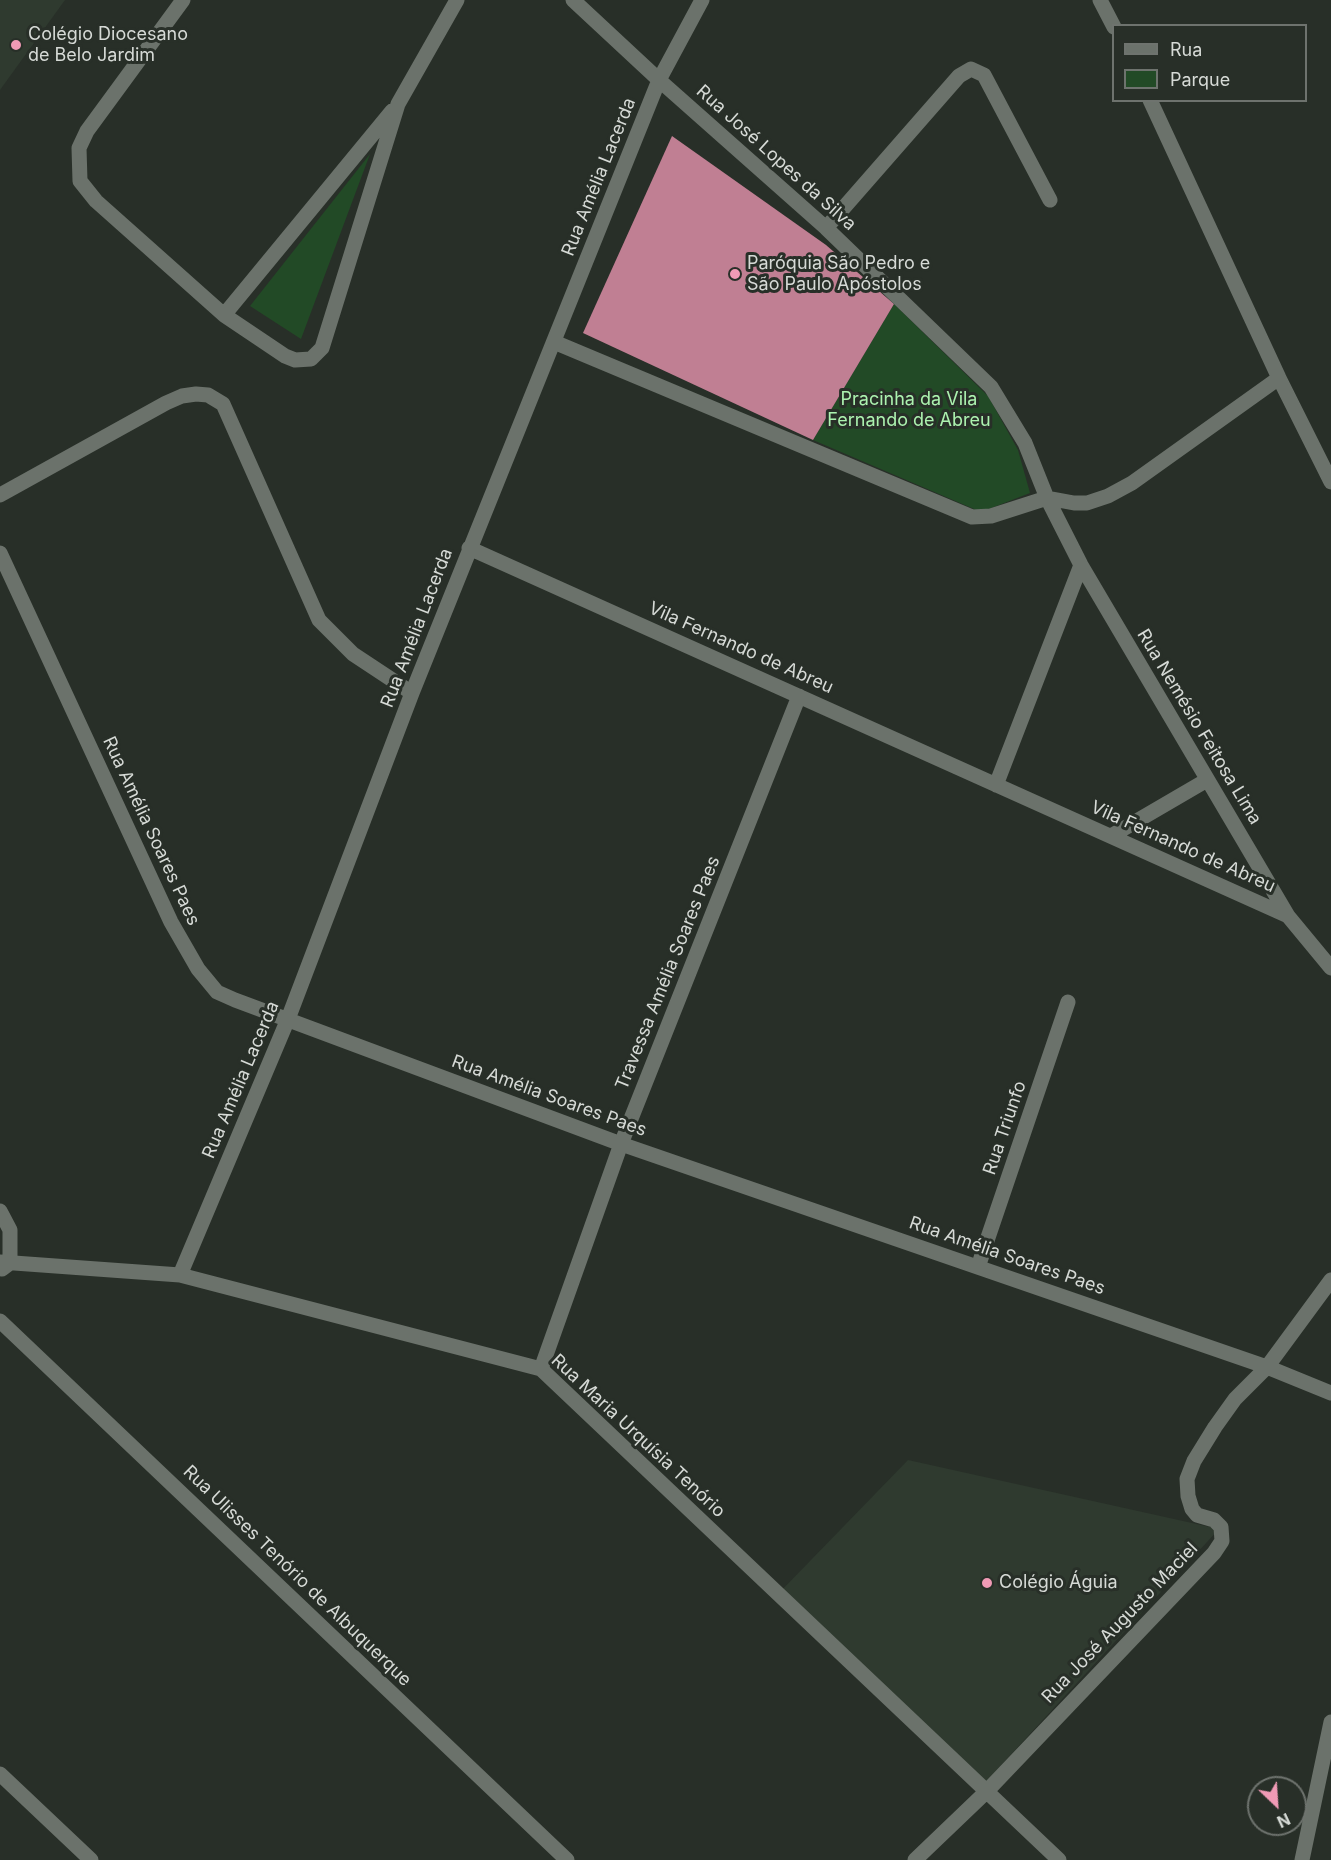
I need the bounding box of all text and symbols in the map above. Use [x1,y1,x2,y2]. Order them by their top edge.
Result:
place label: Colégio Diocesano de Belo Jardim [28,24,188,66]
legend [1112,24,1307,102]
marker: Colégio Diocesano de Belo Jardim [9,38,23,52]
text: Rua [1170,39,1202,60]
text: Parque [1170,69,1230,90]
street label: Rua José Lopes da Silva [692,81,860,235]
street label: Rua Amélia Lacerda [557,95,641,259]
place label: Paróquia São Pedro e São Paulo Apóstolos [747,253,930,296]
marker: Paróquia São Pedro e São Paulo Apóstolos [728,267,742,281]
park label: Pracinha da Vila Fernando de Abreu [827,389,991,432]
street label: Rua Amélia Lacerda [377,545,457,711]
street label: Vila Fernando de Abreu [645,598,837,698]
street label: Rua Nemésio Feitosa Lima [1132,626,1266,828]
street label: Rua Amélia Soares Paes [98,733,204,929]
street label: Vila Fernando de Abreu [1087,797,1279,897]
street label: Travessa Amélia Soares Paes [611,853,725,1093]
street label: Rua Amélia Lacerda [198,998,284,1162]
street label: Rua Amélia Soares Paes [449,1051,649,1141]
street label: Rua Triunfo [979,1078,1031,1178]
street label: Rua Amélia Soares Paes [906,1212,1108,1300]
street label: Rua Maria Urquísia Tenório [547,1350,729,1522]
street label: Rua Ulisses Tenório de Albuquerque [178,1461,416,1691]
street label: Rua José Augusto Maciel [1037,1538,1203,1708]
place label: Colégio Águia [999,1572,1118,1594]
marker: Colégio Águia [980,1576,994,1590]
north arrow [1247,1776,1307,1836]
text: N [1274,1809,1294,1832]

